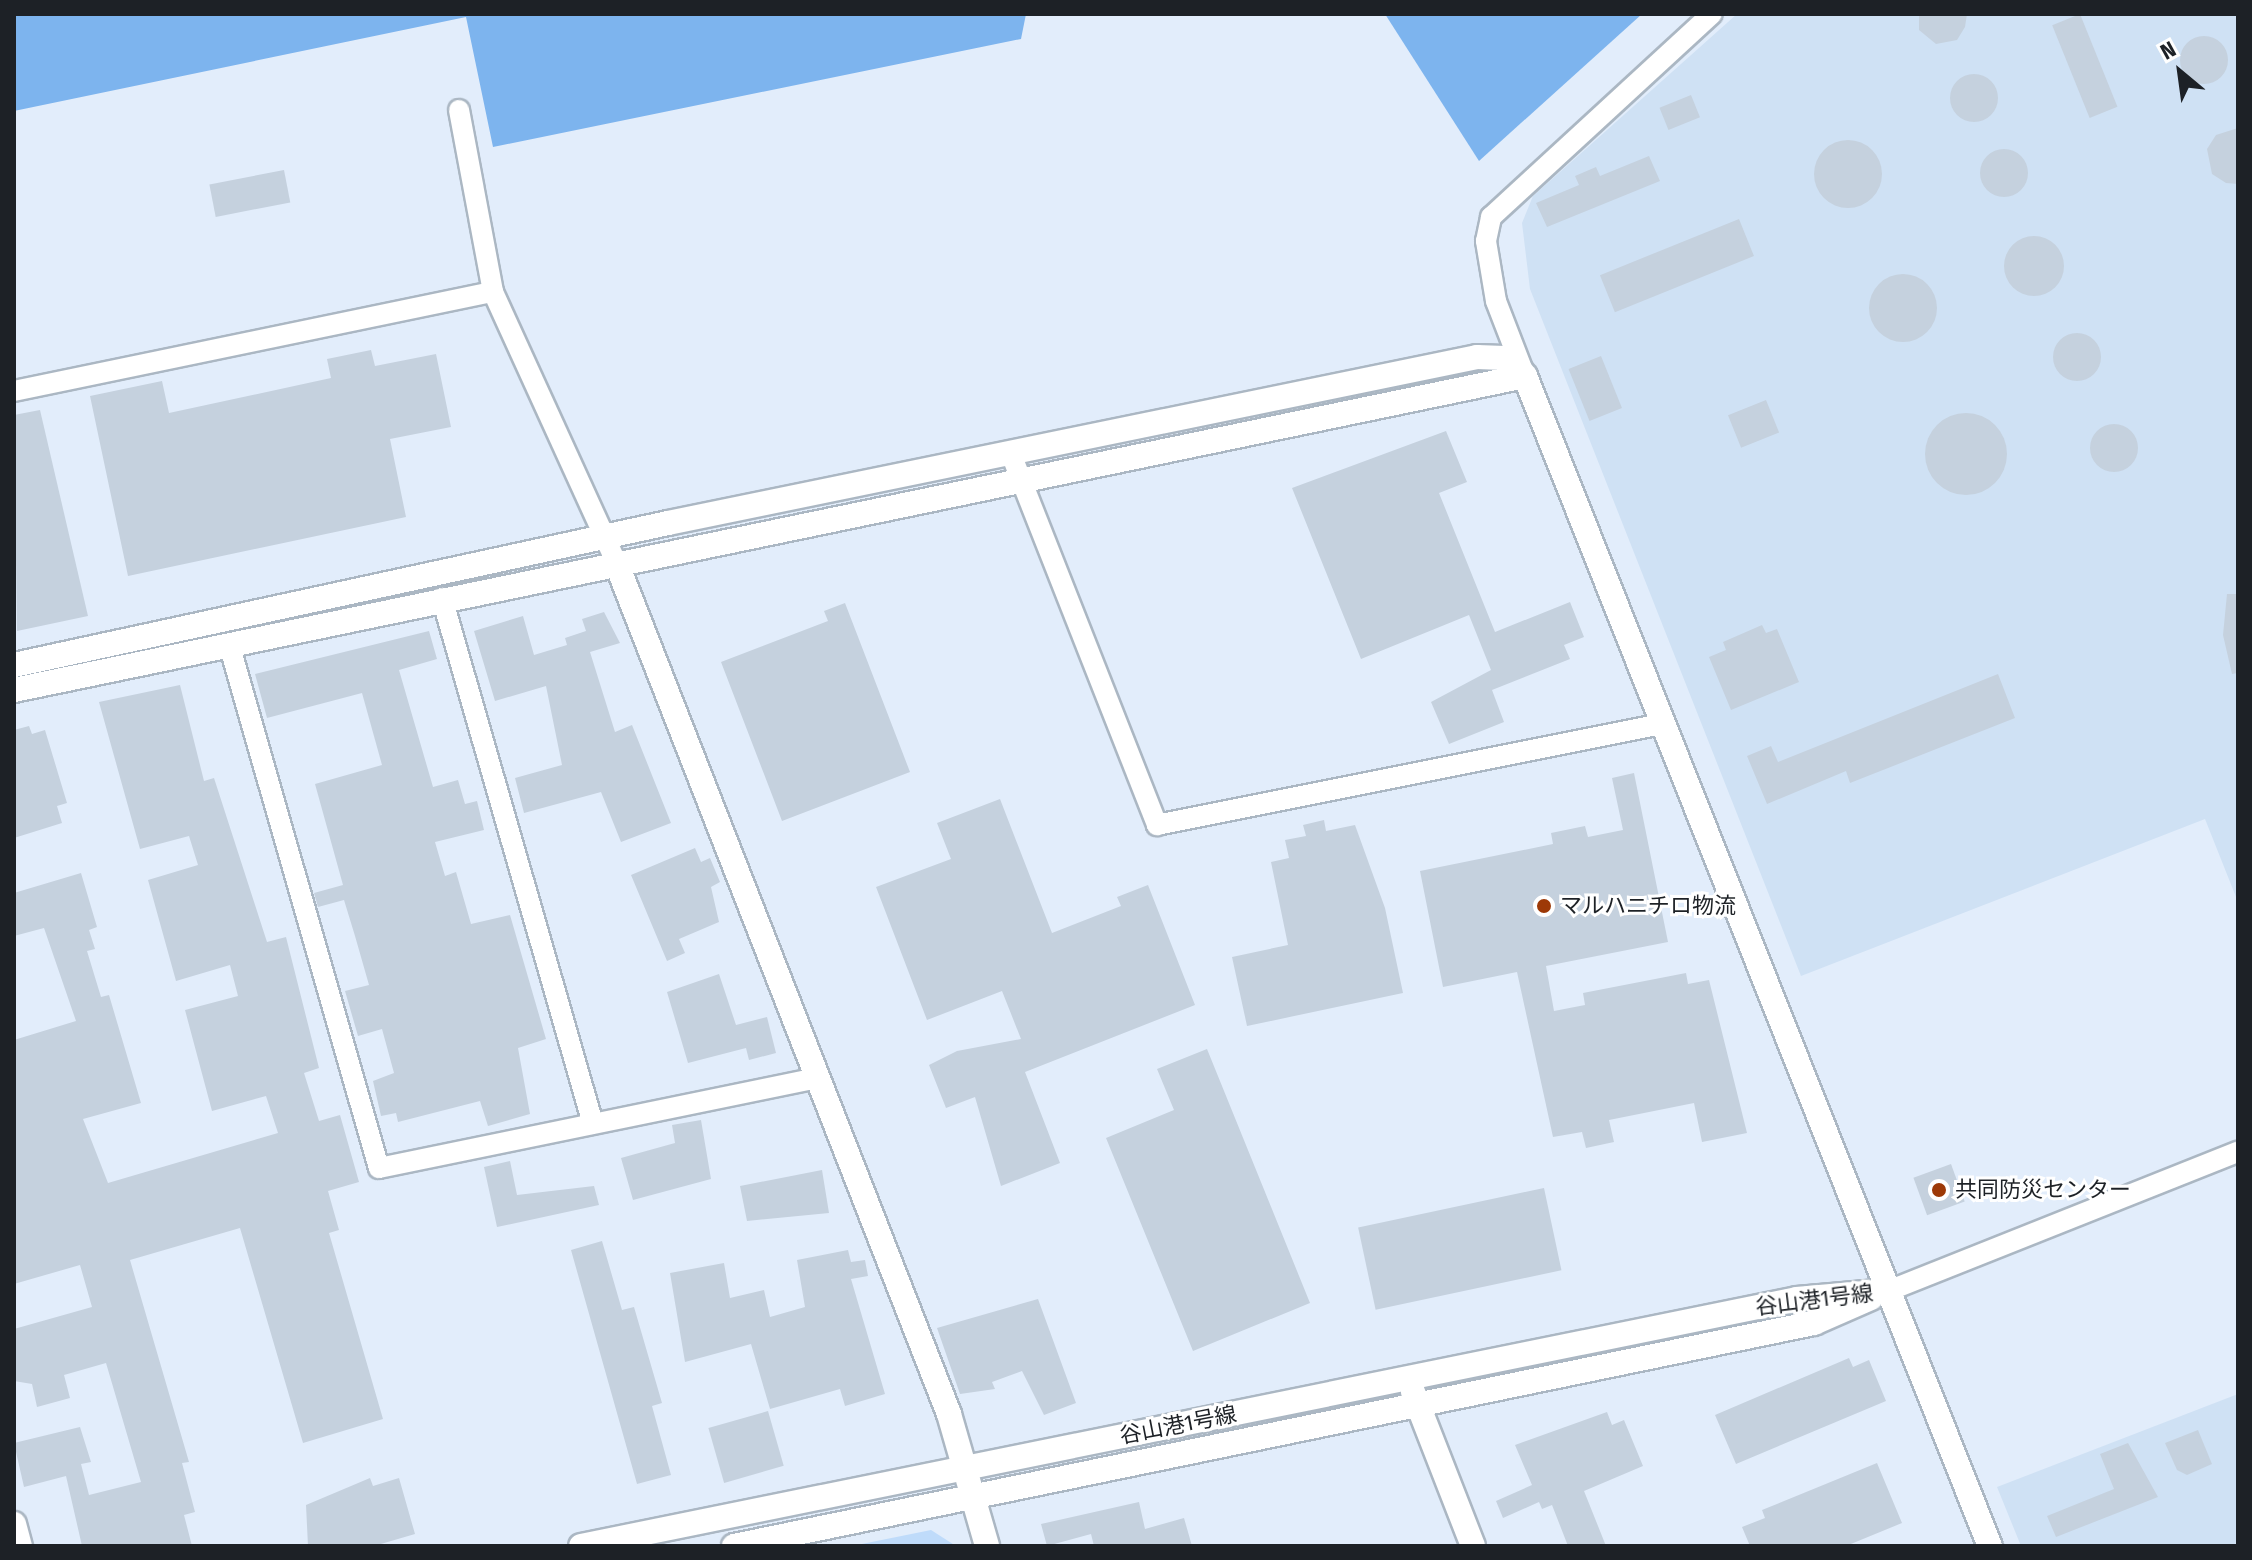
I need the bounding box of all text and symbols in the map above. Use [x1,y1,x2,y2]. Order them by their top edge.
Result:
north arrow [2140,32,2220,112]
text: N [2156,36,2180,66]
place label: マルハニチロ物流 [1560,893,1736,919]
marker: マルハニチロ物流 [1535,897,1553,915]
place label: 共同防災センター [1955,1177,2131,1203]
marker: 共同防災センター [1930,1181,1948,1199]
street label: 谷山港1号線 [1754,1280,1874,1320]
street label: 谷山港1号線 [1117,1401,1239,1449]

